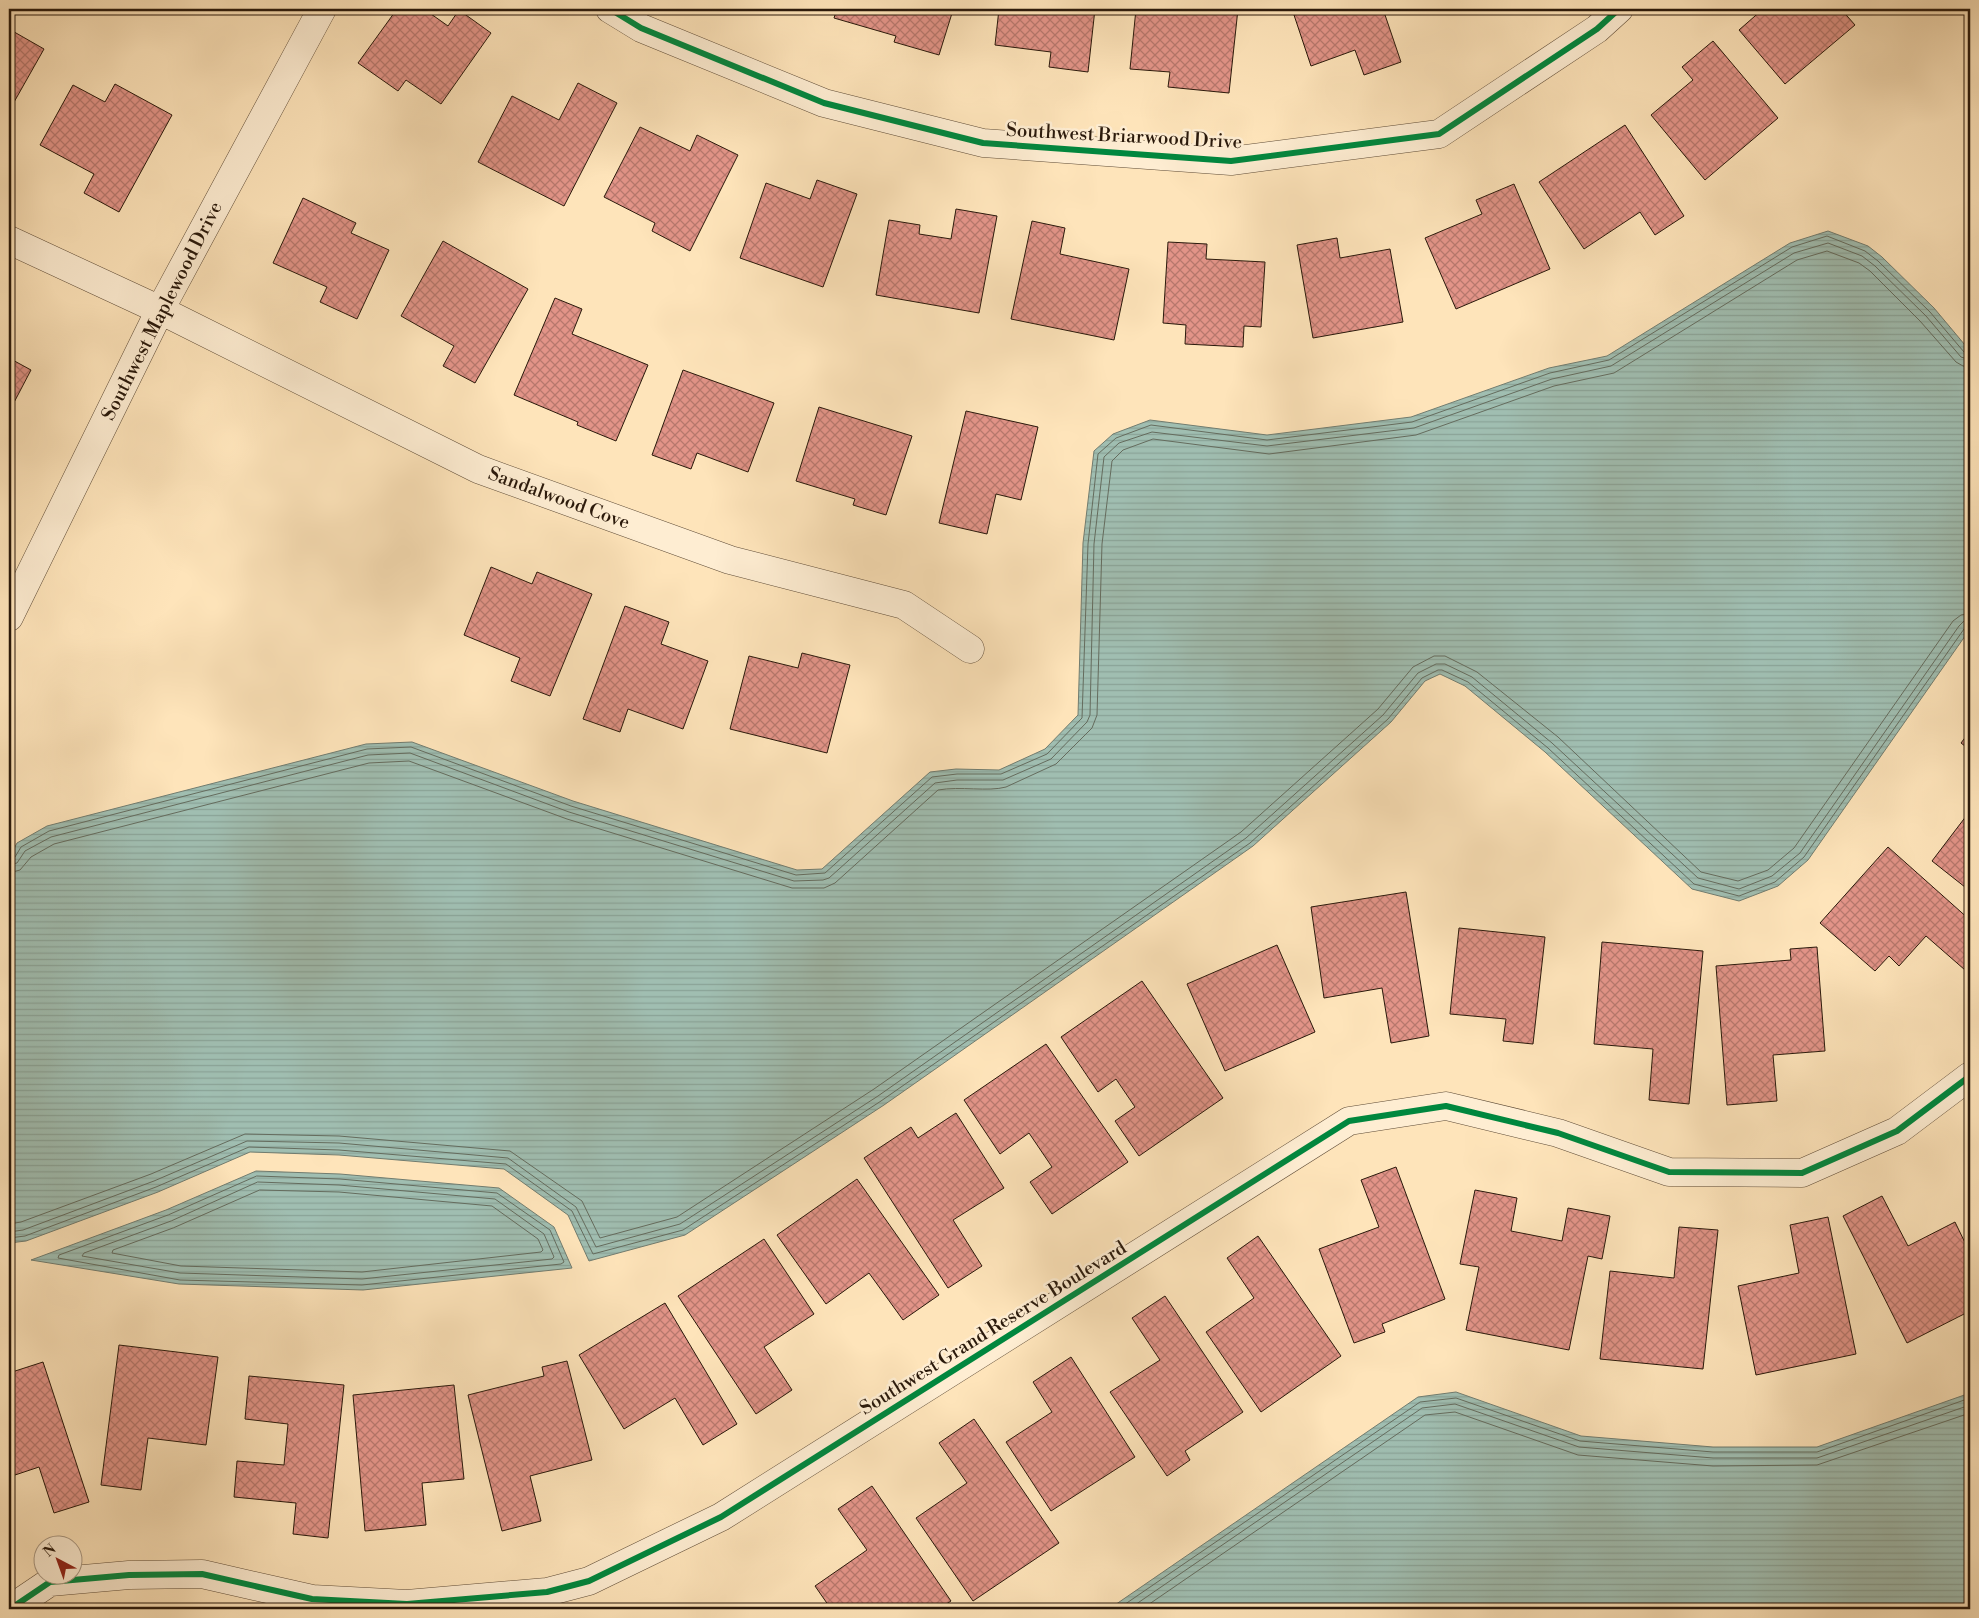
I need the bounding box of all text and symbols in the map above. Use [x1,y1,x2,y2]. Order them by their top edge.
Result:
street label: Southwest Briarwood Drive [1005,118,1243,154]
street label: Southwest Maplewood Drive [96,198,228,424]
street label: Sandalwood Cove [485,461,633,535]
street label: Southwest Grand Reserve Boulevard [855,1236,1131,1420]
north arrow [32,1536,82,1586]
text: N [40,1541,60,1561]

